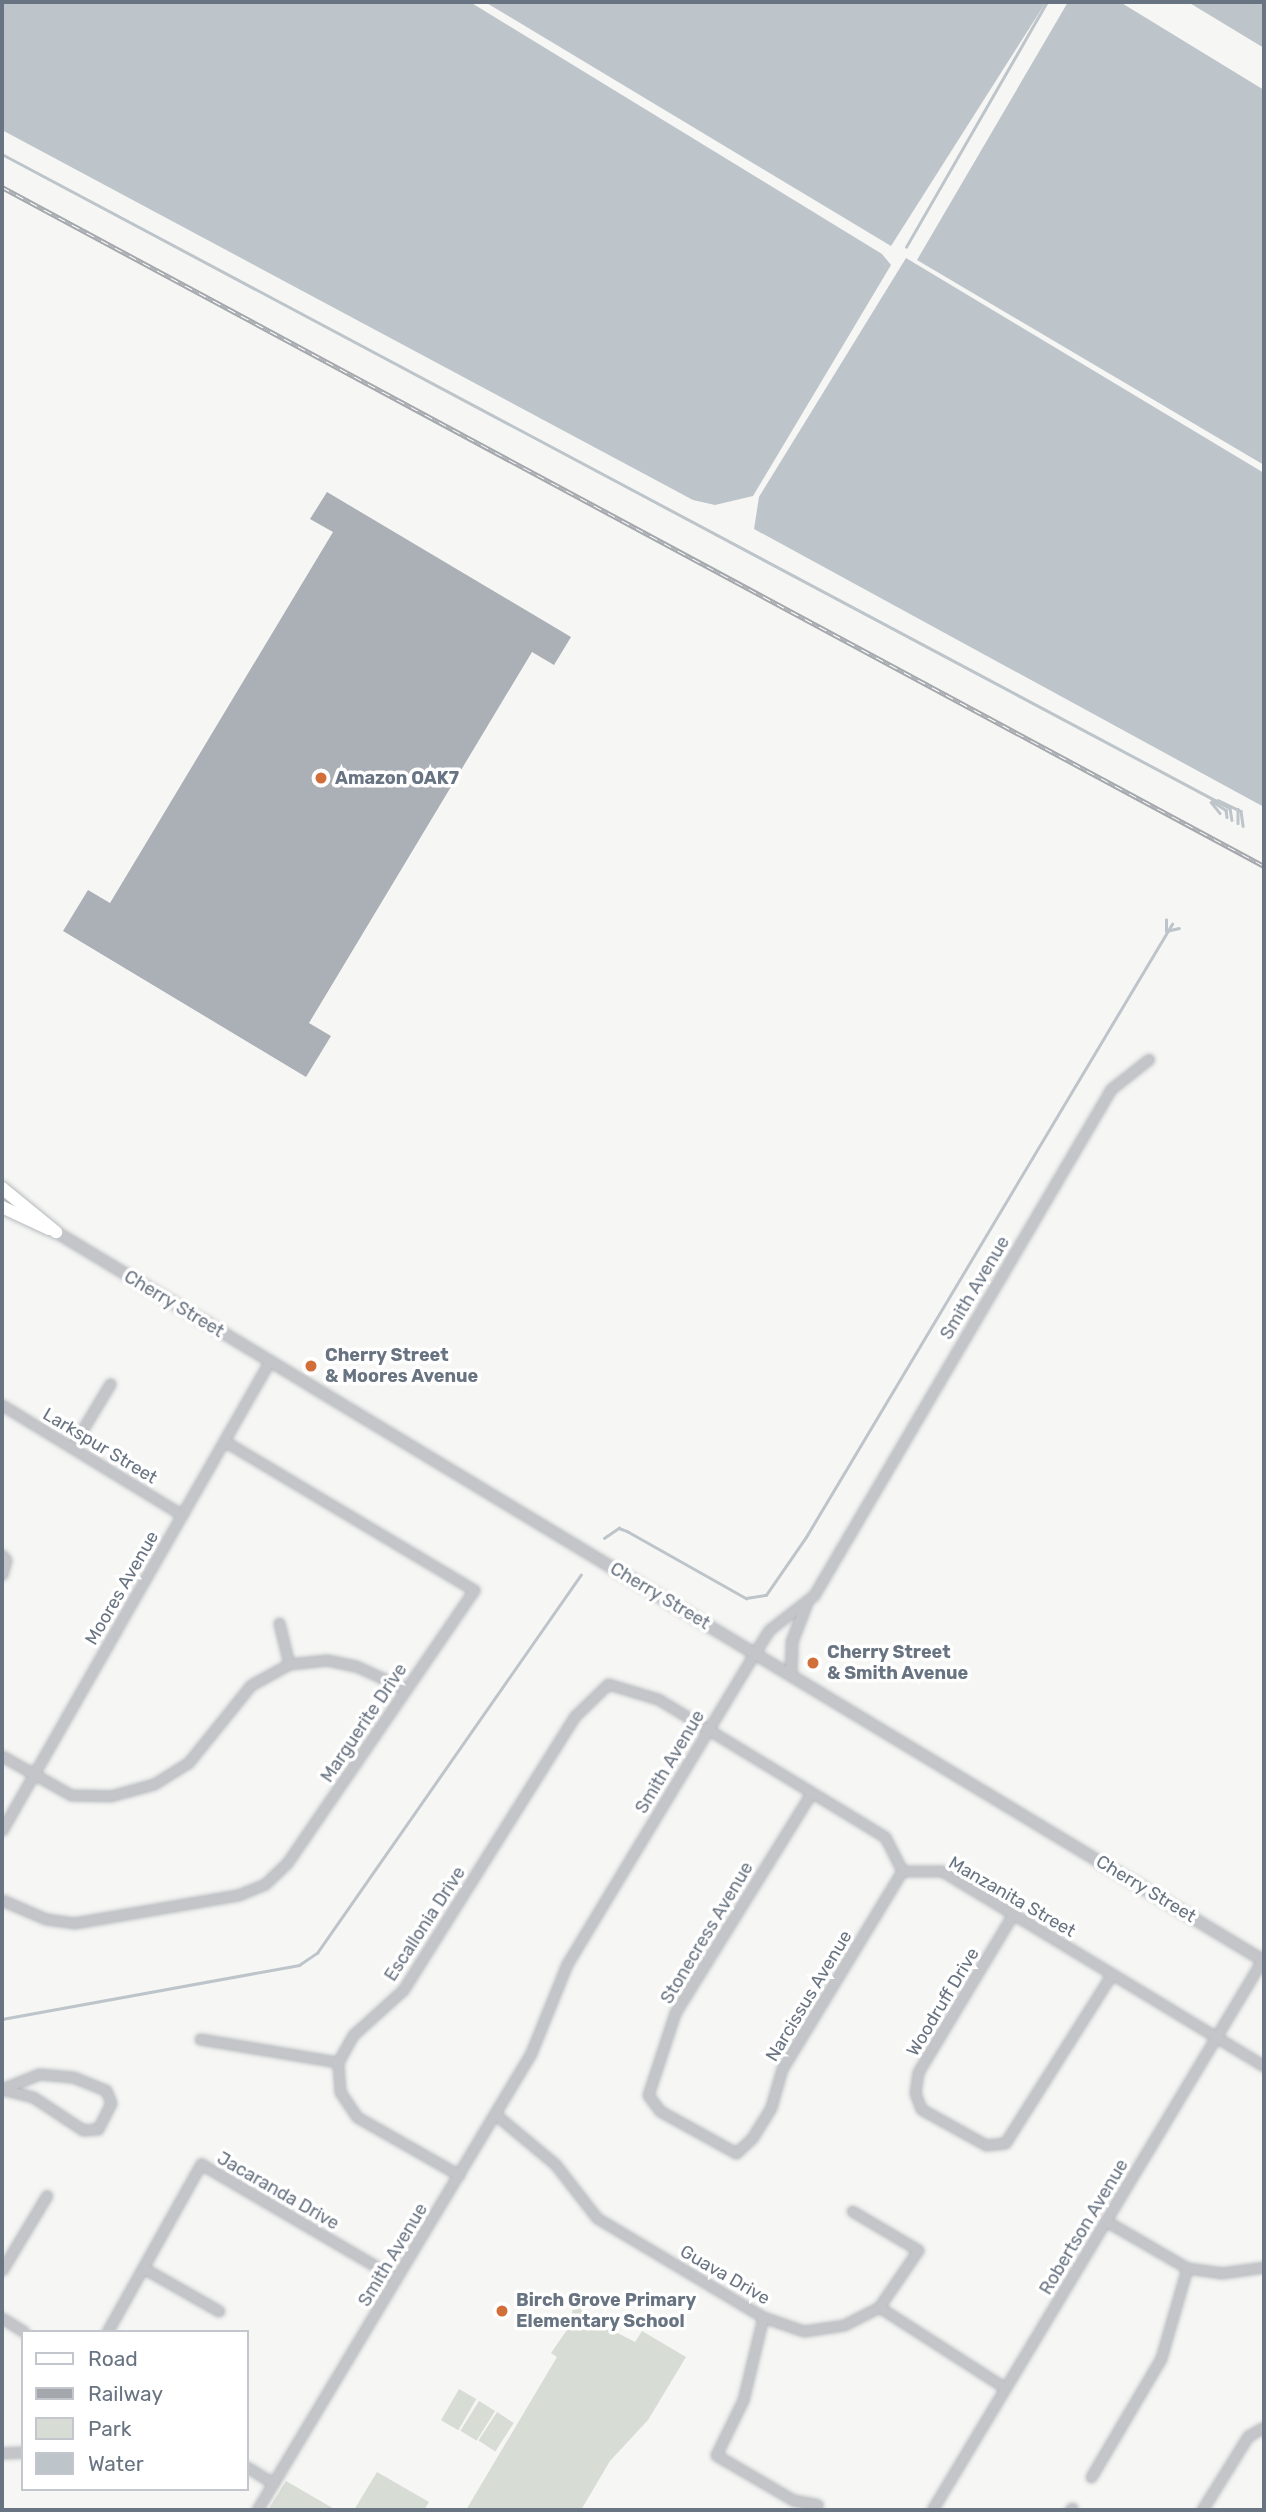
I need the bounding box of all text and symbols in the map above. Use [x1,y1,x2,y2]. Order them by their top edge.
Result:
place label: Amazon OAK7 [335,767,459,789]
marker: Amazon OAK7 [313,770,329,786]
street label: Smith Avenue [936,1232,1014,1344]
street label: Cherry Street [120,1266,228,1342]
place label: Cherry Street & Moores Avenue [325,1345,479,1388]
marker: Cherry Street & Moores Avenue [303,1358,319,1374]
street label: Larkspur Street [39,1403,161,1489]
street label: Moores Avenue [81,1527,163,1649]
street label: Cherry Street [606,1558,714,1634]
place label: Cherry Street & Smith Avenue [827,1642,969,1684]
marker: Cherry Street & Smith Avenue [805,1655,821,1671]
street label: Marguerite Drive [316,1660,412,1786]
street label: Smith Avenue [631,1706,709,1818]
street label: Cherry Street [1092,1851,1200,1927]
street label: Manzanita Street [945,1852,1079,1942]
street label: Stonecress Avenue [656,1858,758,2008]
street label: Escallonia Drive [380,1863,470,1985]
street label: Narcissus Avenue [761,1926,857,2066]
street label: Woodruff Drive [902,1944,984,2060]
street label: Jacaranda Drive [213,2147,343,2235]
street label: Robertson Avenue [1035,2155,1133,2299]
street label: Smith Avenue [354,2199,432,2311]
street label: Guava Drive [676,2241,774,2309]
place label: Birch Grove Primary Elementary School [516,2290,696,2332]
marker: Birch Grove Primary Elementary School [494,2303,510,2319]
legend [21,2330,248,2491]
text: Road [88,2346,138,2371]
text: Railway [88,2381,163,2406]
text: Park [88,2416,132,2441]
text: Water [88,2451,144,2476]

